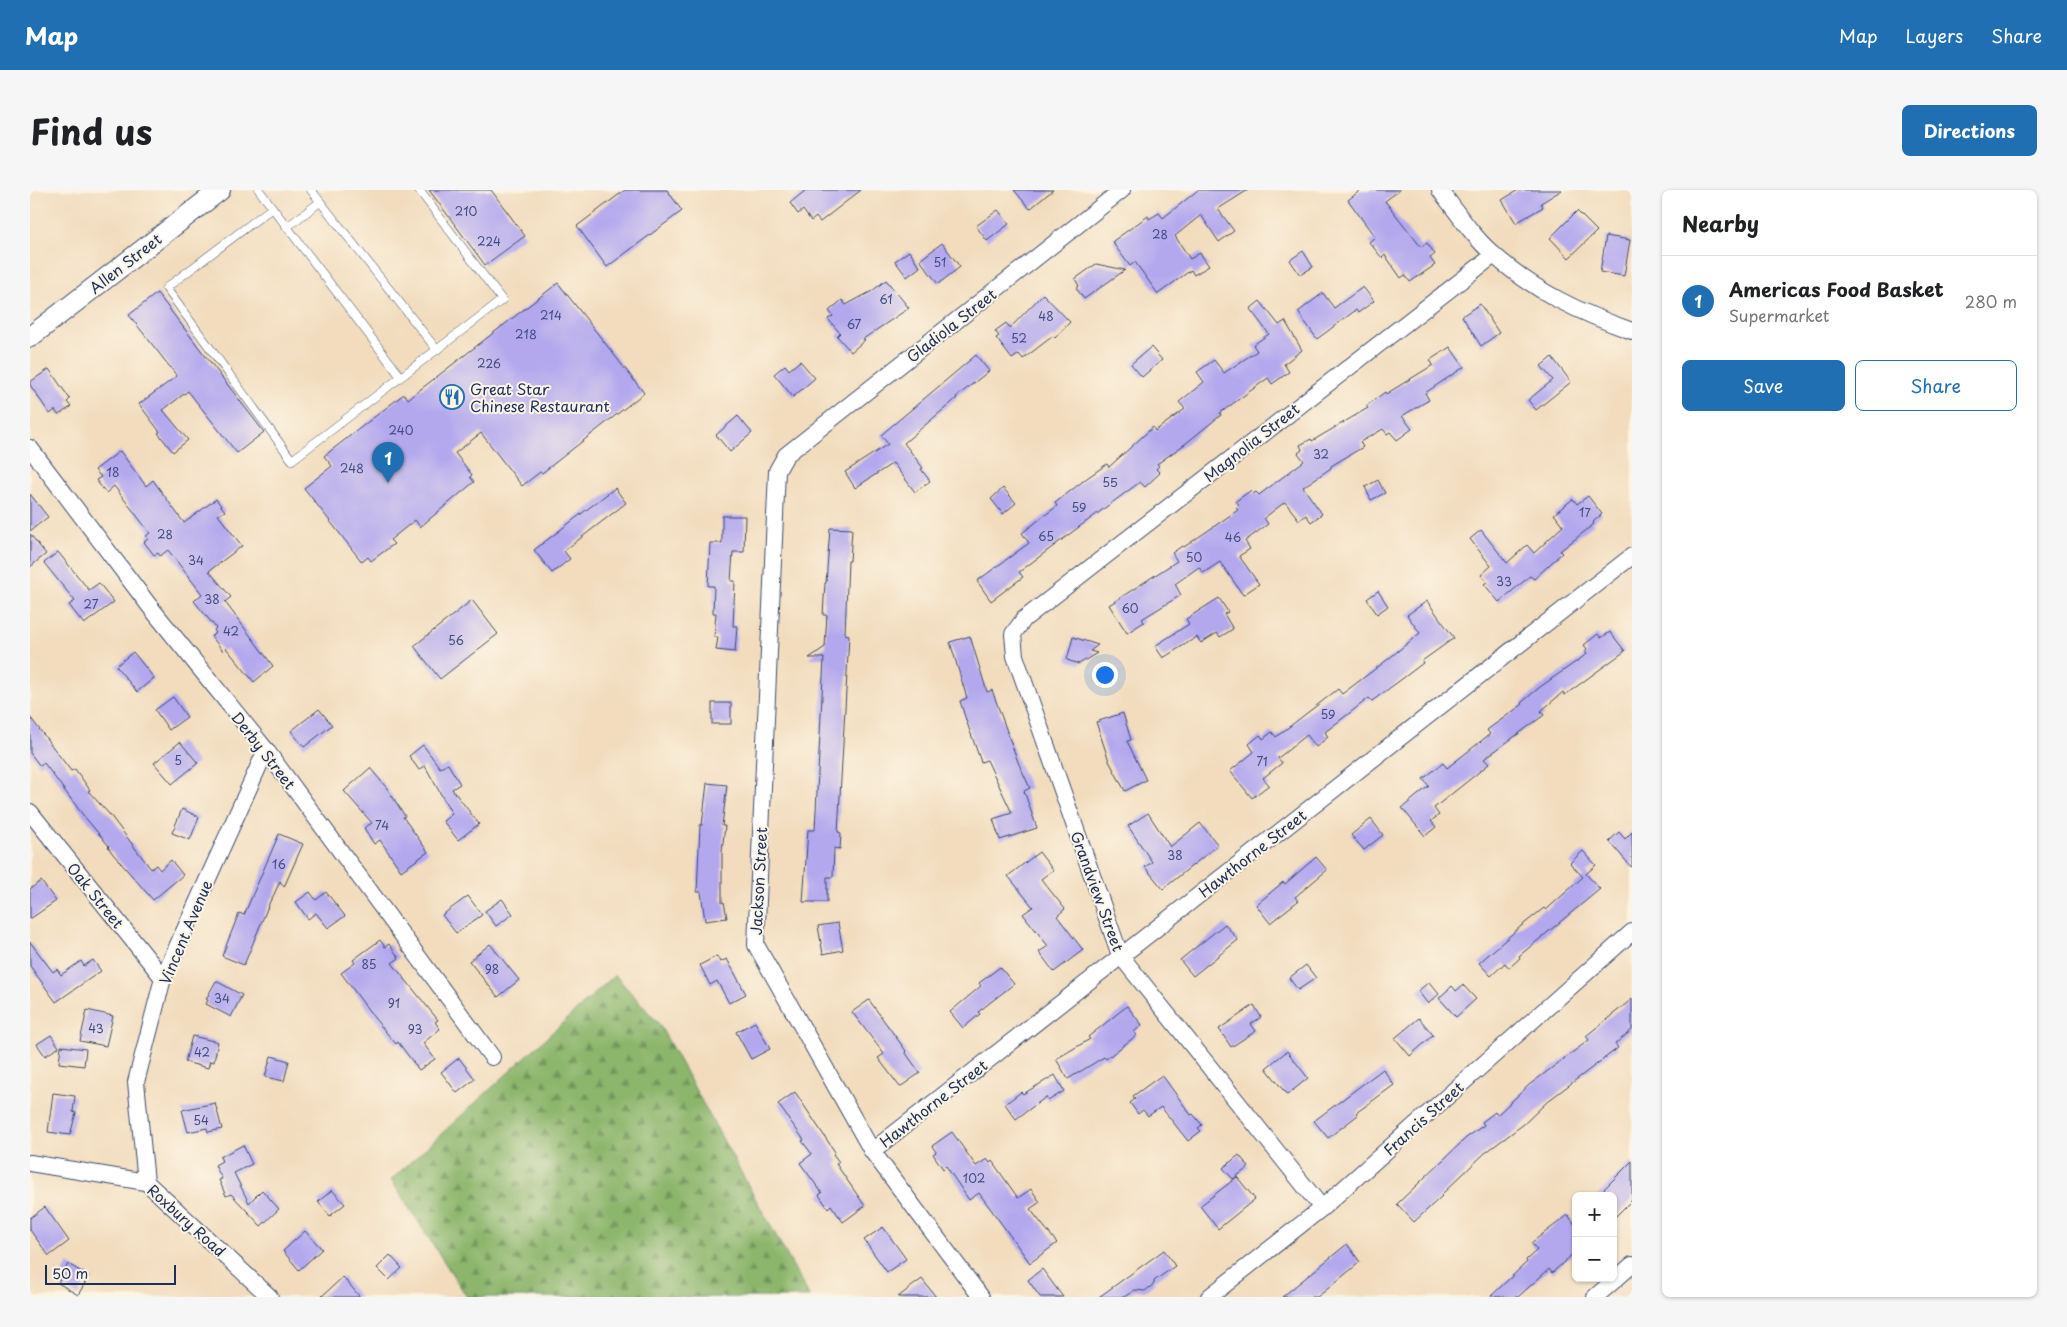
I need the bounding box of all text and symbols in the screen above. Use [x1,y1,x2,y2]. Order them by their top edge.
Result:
text: Map [25,17,78,53]
text: Map [1839,22,1878,49]
text: Layers [1906,22,1963,49]
text: Share [1991,22,2042,49]
text: Find us [30,104,152,157]
button: Directions [1902,105,2037,156]
house number: 210 [455,202,478,220]
text: Nearby [1682,207,1759,239]
house number: 28 [1152,225,1168,243]
street label: Allen Street [84,227,166,299]
house number: 224 [477,232,501,250]
house number: 51 [934,253,946,271]
text: Americas Food Basket [1729,275,1944,303]
street label: Gladiola Street [901,282,1001,368]
text: 1 [1694,289,1702,313]
text: 280 m [1965,289,2017,313]
house number: 61 [879,290,893,308]
text: Supermarket [1729,303,1829,327]
house number: 214 [540,306,562,324]
house number: 48 [1038,307,1054,325]
house number: 67 [847,315,862,333]
house number: 218 [515,325,537,343]
house number: 52 [1011,329,1027,347]
house number: 226 [477,354,501,372]
button: Save [1682,360,1845,411]
button: Share [1855,360,2017,411]
place label: Great Star Chinese Restaurant [470,377,610,417]
restaurant icon: Great Star Chinese Restaurant [439,384,465,410]
street label: Magnolia Street [1198,397,1304,487]
house number: 240 [389,421,414,439]
pin: 1 [372,442,404,483]
house number: 32 [1313,445,1329,463]
house number: 248 [340,459,364,477]
house number: 18 [107,463,119,481]
house number: 55 [1102,473,1118,491]
house number: 59 [1072,498,1086,516]
house number: 17 [1579,503,1591,521]
house number: 28 [157,525,173,543]
house number: 65 [1038,527,1054,545]
house number: 46 [1225,528,1241,546]
house number: 50 [1186,548,1202,566]
house number: 34 [188,551,204,569]
house number: 33 [1496,572,1512,590]
house number: 38 [204,590,220,608]
house number: 27 [84,595,99,613]
house number: 60 [1121,599,1139,617]
house number: 42 [223,622,239,640]
house number: 56 [448,631,464,649]
your location [1092,662,1118,688]
house number: 59 [1321,705,1335,723]
street label: Derby Street [226,706,302,794]
house number: 5 [174,751,182,769]
house number: 71 [1256,752,1268,770]
street label: Hawthorne Street [1193,804,1311,902]
house number: 74 [375,816,389,834]
street label: Jackson Street [744,826,772,936]
street label: Grandview Street [1066,828,1130,954]
house number: 38 [1167,846,1183,864]
house number: 16 [272,855,286,873]
street label: Oak Street [62,857,130,933]
street label: Vincent Avenue [153,876,217,988]
house number: 85 [362,955,376,973]
house number: 98 [485,960,499,978]
house number: 34 [214,989,230,1007]
house number: 91 [388,994,400,1012]
house number: 43 [88,1019,104,1037]
house number: 93 [408,1020,422,1038]
house number: 42 [194,1043,210,1061]
street label: Hawthorne Street [874,1054,992,1152]
street label: Francis Street [1378,1076,1468,1160]
house number: 54 [193,1111,209,1129]
house number: 102 [963,1169,985,1187]
street label: Roxbury Road [143,1178,231,1262]
map controls [1572,1192,1617,1282]
button: + [1572,1192,1617,1237]
button: − [1572,1237,1617,1282]
scale bar [45,1262,176,1285]
text: 50 m [52,1263,88,1284]

